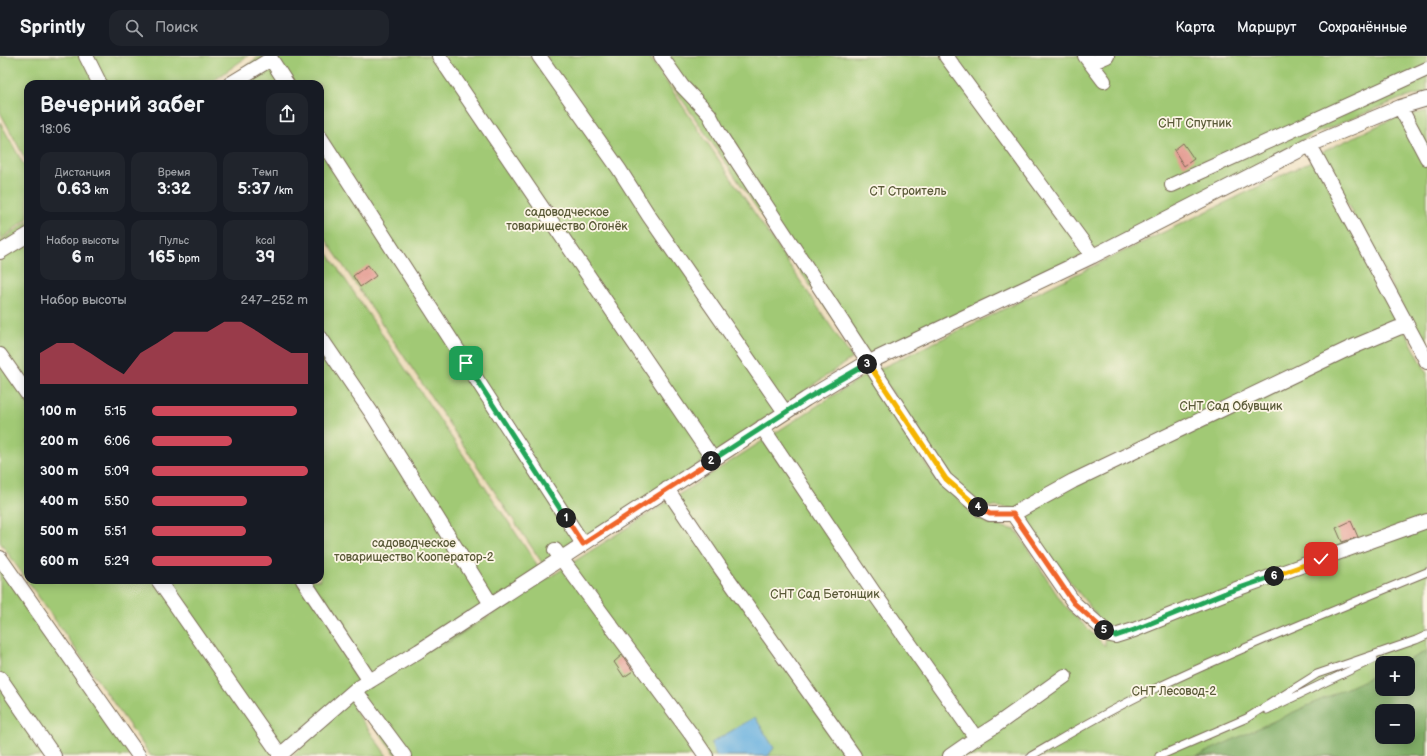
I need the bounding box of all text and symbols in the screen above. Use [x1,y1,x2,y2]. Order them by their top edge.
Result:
search box [109,10,389,46]
text: Sprintly [20,16,85,39]
icon: search [123,17,145,39]
text: Поиск [155,18,198,37]
text: Карта [1176,19,1215,36]
text: Маршрут [1237,19,1297,36]
text: Сохранённые [1319,19,1407,36]
text: Вечерний забег [40,92,204,119]
button: share [266,93,308,135]
park label: СНТ Спутник [1158,116,1232,131]
text: 18:06 [40,121,71,137]
text: Дистанция [55,166,111,179]
text: Время [158,166,190,179]
text: Темп [252,166,278,179]
text: 0.63 [57,179,91,199]
text: 3:32 [157,179,191,199]
text: 5:37 [238,179,271,199]
text: km [91,184,109,197]
text: /km [271,184,293,197]
park label: СТ Строитель [870,184,946,199]
park label: садоводческое товарищество Огонёк [506,205,628,234]
text: Набор высоты [46,234,119,247]
text: Пульс [159,234,189,247]
text: kcal [255,234,275,247]
text: 6 [71,247,82,267]
text: 165 [148,247,175,267]
text: 39 [255,247,275,267]
text: m [82,252,94,265]
text: bpm [175,252,200,265]
text: Набор высоты [40,292,127,308]
text: 247–252 m [241,292,308,308]
pin [449,346,483,380]
icon: arrive [455,352,477,374]
pin: 3 [857,354,877,374]
text: 3 [864,357,870,370]
park label: СНТ Сад Обувщик [1180,399,1283,414]
text: 100 m [40,403,76,419]
text: 5:15 [104,403,127,419]
text: 200 m [40,433,78,449]
text: 6:06 [104,433,130,449]
pin: 2 [701,451,721,471]
text: 2 [708,454,714,467]
text: 300 m [40,463,78,479]
text: 5:09 [104,463,129,479]
text: 400 m [40,493,78,509]
text: 5:50 [104,493,129,509]
pin: 4 [968,497,988,517]
text: 4 [975,500,981,513]
pin: 1 [556,508,576,528]
text: 1 [564,511,568,524]
text: 500 m [40,523,78,539]
text: 5:51 [104,523,127,539]
park label: садоводческое товарищество Кооператор-2 [334,536,494,565]
pin [1304,542,1338,576]
icon: check [1310,548,1332,570]
text: 600 m [40,553,79,569]
text: 5:29 [104,553,129,569]
pin: 6 [1264,566,1284,586]
text: 6 [1271,569,1277,582]
park label: СНТ Сад Бетонщик [770,587,880,602]
pin: 5 [1094,620,1114,640]
text: 5 [1101,623,1107,636]
map controls [1375,656,1415,744]
button: + [1375,656,1415,696]
park label: СНТ Лесовод-2 [1132,684,1216,699]
button: − [1375,704,1415,744]

